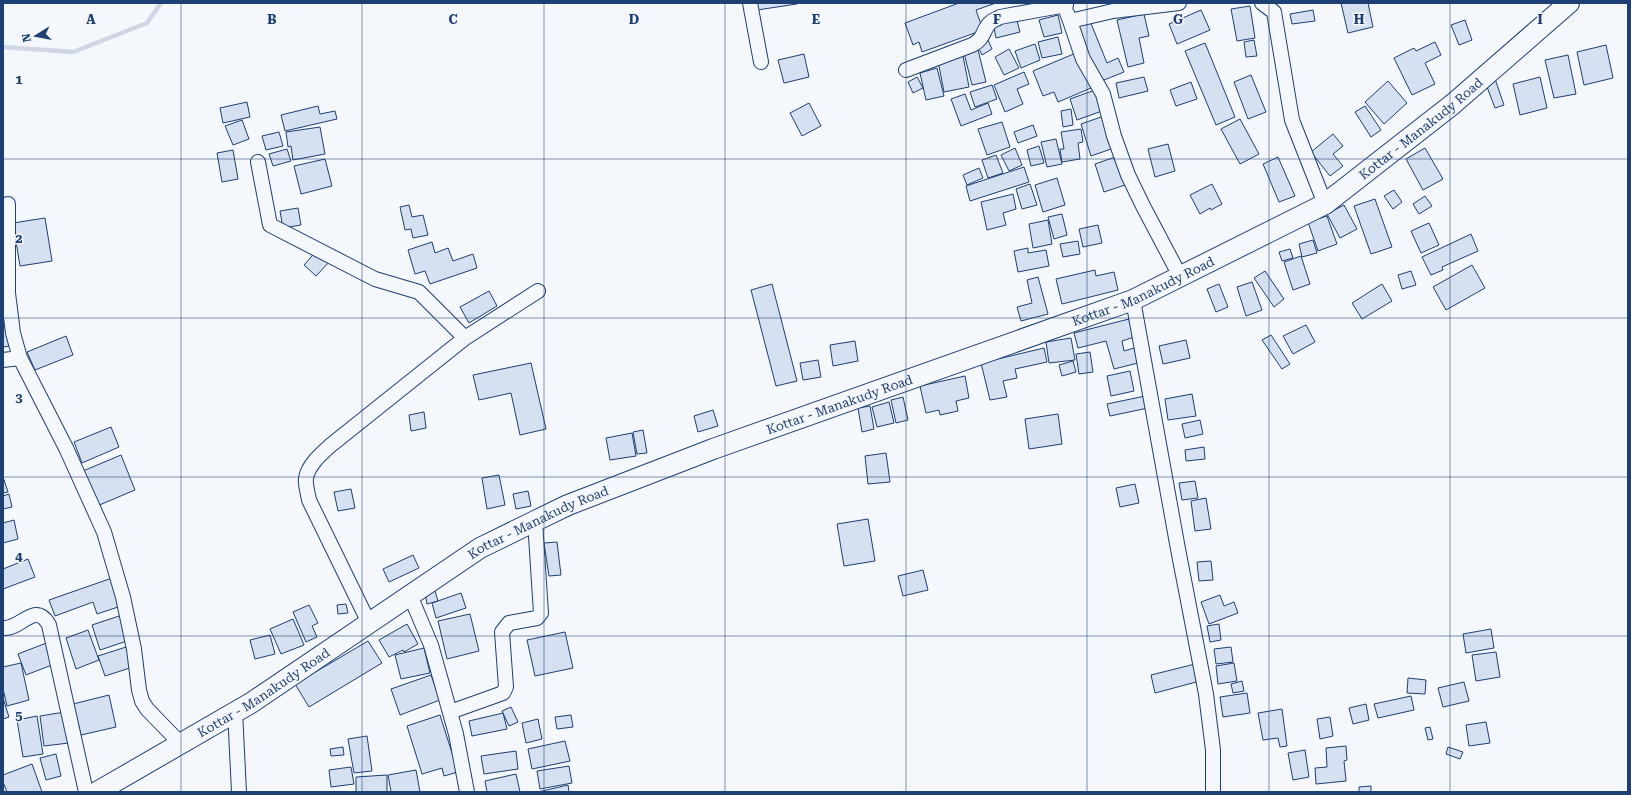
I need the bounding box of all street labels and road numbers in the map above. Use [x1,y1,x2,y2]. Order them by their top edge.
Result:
street label: Kottar - Manakudy Road [1356,74,1486,182]
street label: Kottar - Manakudy Road [1070,253,1217,329]
street label: Kottar - Manakudy Road [764,371,915,437]
street label: Kottar - Manakudy Road [465,482,611,562]
street label: Kottar - Manakudy Road [195,644,333,740]

